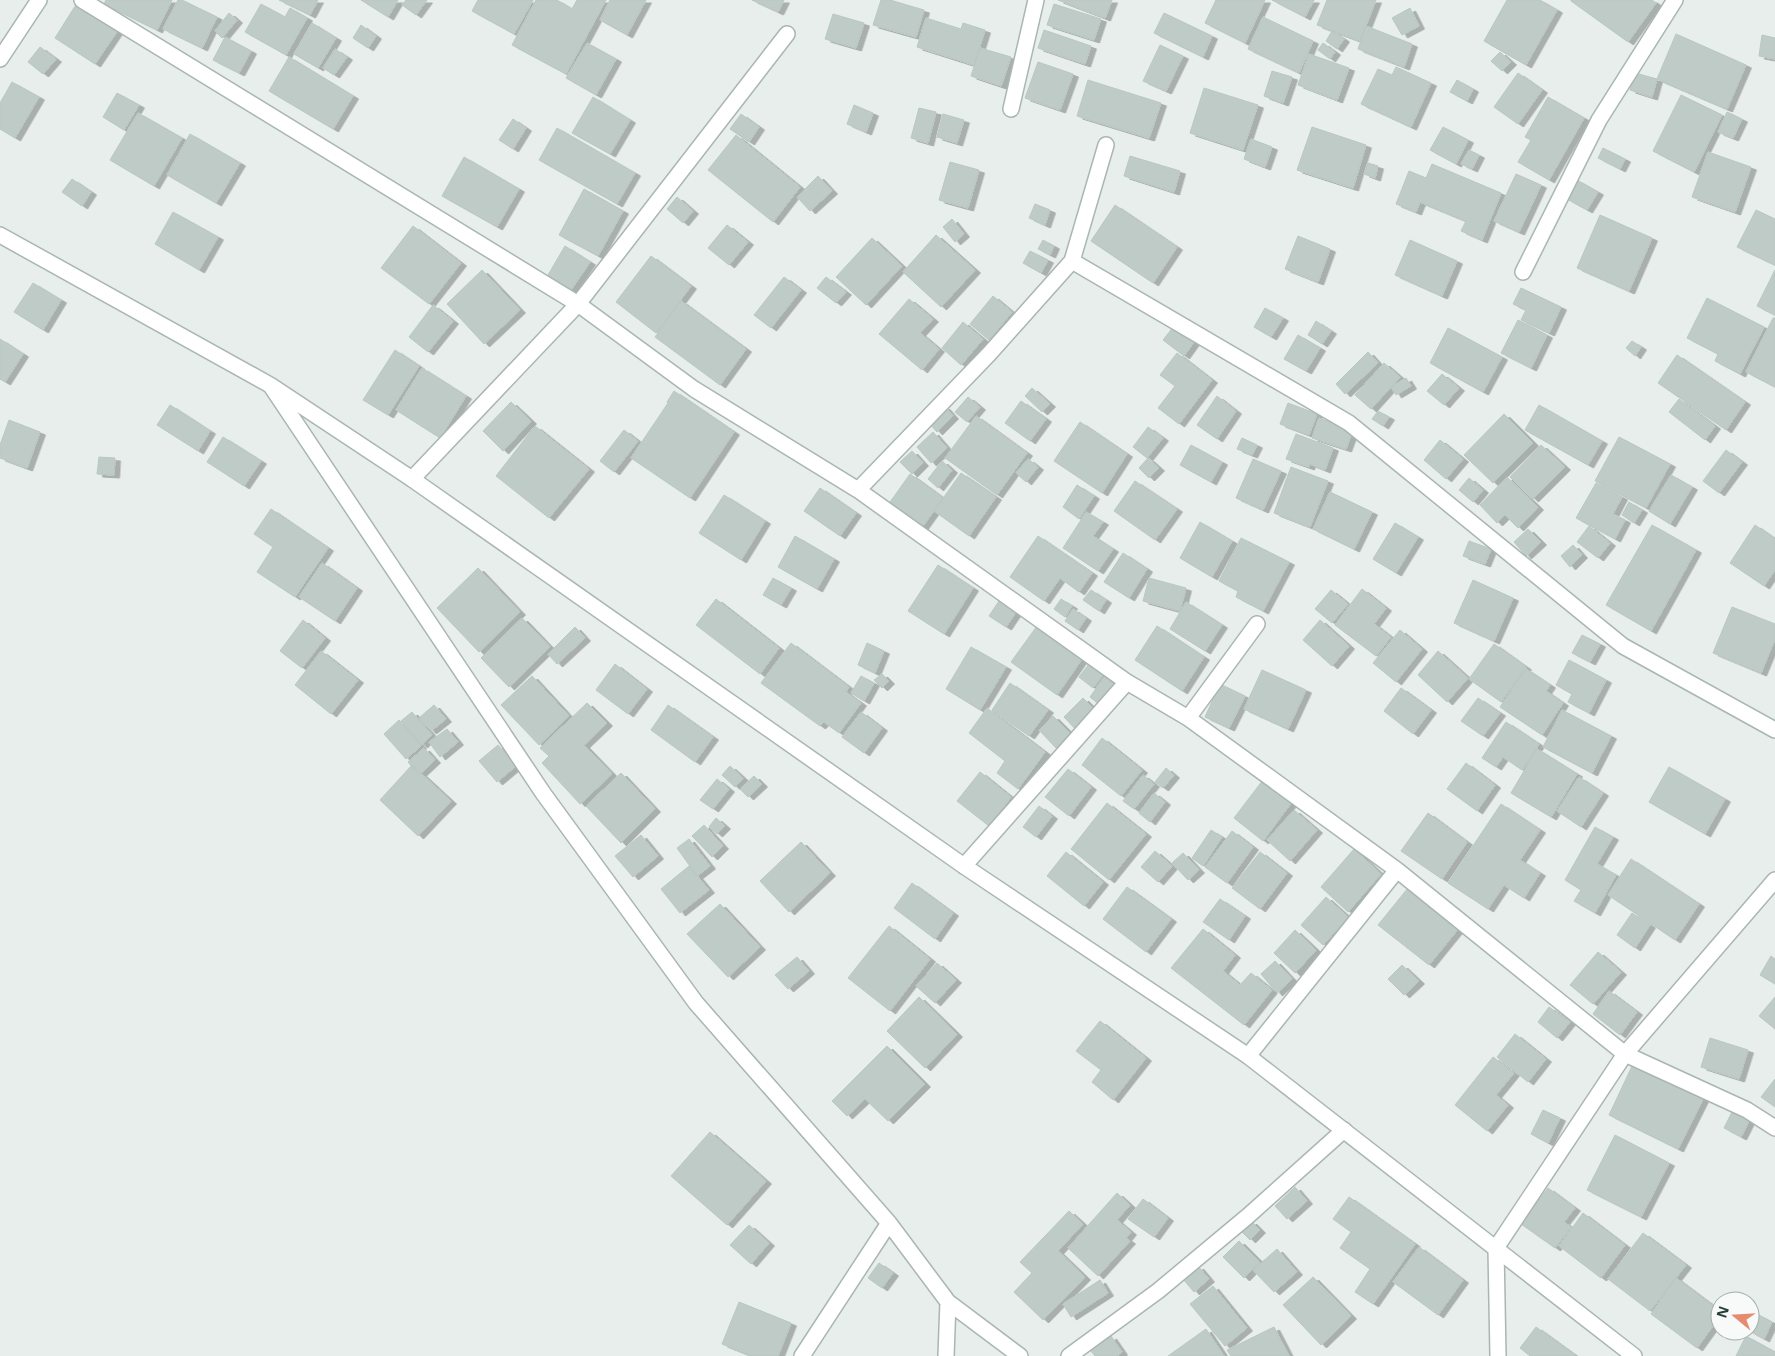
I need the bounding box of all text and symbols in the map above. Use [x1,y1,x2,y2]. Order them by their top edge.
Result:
north arrow [1710,1291,1760,1341]
text: N [1711,1303,1733,1320]

